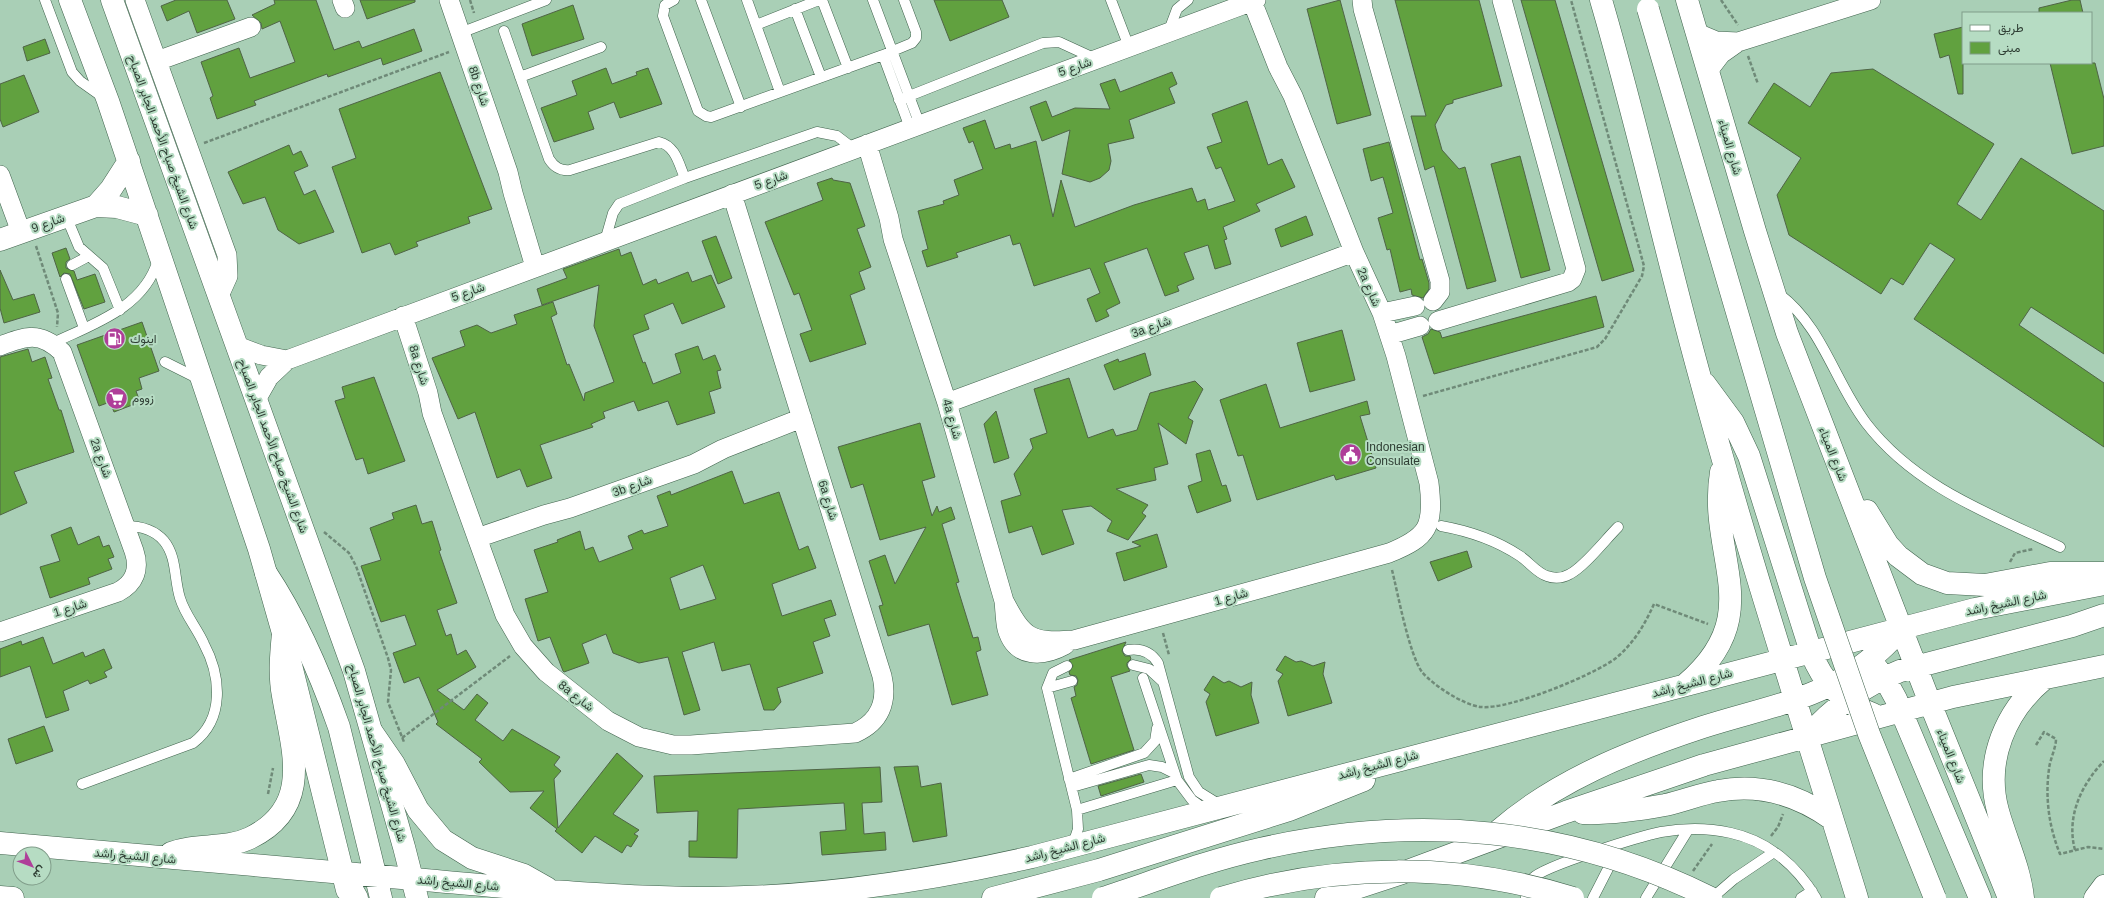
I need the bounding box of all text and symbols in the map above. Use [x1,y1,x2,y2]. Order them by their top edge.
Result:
legend [1962,12,2092,64]
text: طريق [1998,21,2024,36]
text: مبنى [1998,41,2020,56]
street label: شارع الشيخ صباح الأحمد الجابر الصباح [123,53,201,232]
street label: شارع 5 [1057,55,1094,81]
street label: 8b شارع [464,64,492,108]
street label: شارع الميناء [1713,118,1745,177]
street label: شارع 5 [753,168,790,194]
street label: شارع 9 [30,211,67,237]
street label: 2a شارع [1352,266,1384,309]
street label: شارع 5 [450,280,487,306]
street label: 3a شارع [1129,313,1173,342]
fuel station icon: اينوك [101,326,127,352]
place label: اينوك [130,332,156,347]
street label: 8a شارع [404,343,432,387]
street label: شارع الشيخ صباح الأحمد الجابر الصباح [233,357,311,536]
supermarket icon: زووم [104,385,130,411]
place label: زووم [132,391,154,406]
street label: 4a شارع [938,397,964,441]
street label: شارع الميناء [1814,425,1850,484]
street label: 2a شارع [86,436,115,480]
place label: Indonesian Consulate [1366,440,1425,468]
public building icon: Indonesian Consulate [1337,441,1363,467]
street label: 3b شارع [610,472,654,501]
street label: 6a شارع [813,478,841,522]
street label: شارع 1 [1213,586,1250,610]
street label: شارع الشيخ راشد [1964,588,2048,620]
street label: شارع 1 [52,596,89,622]
street label: شارع الشيخ صباح الأحمد الجابر الصباح [343,662,409,844]
street label: شارع الشيخ راشد [1650,666,1734,702]
street label: 8a شارع [554,678,596,716]
street label: شارع الميناء [1932,727,1968,786]
street label: شارع الشيخ راشد [1336,748,1420,784]
street label: شارع الشيخ راشد [1023,831,1107,867]
street label: شارع الشيخ راشد [93,845,177,869]
north arrow [12,846,52,886]
text: ش [30,863,48,882]
street label: شارع الشيخ راشد [416,872,500,896]

